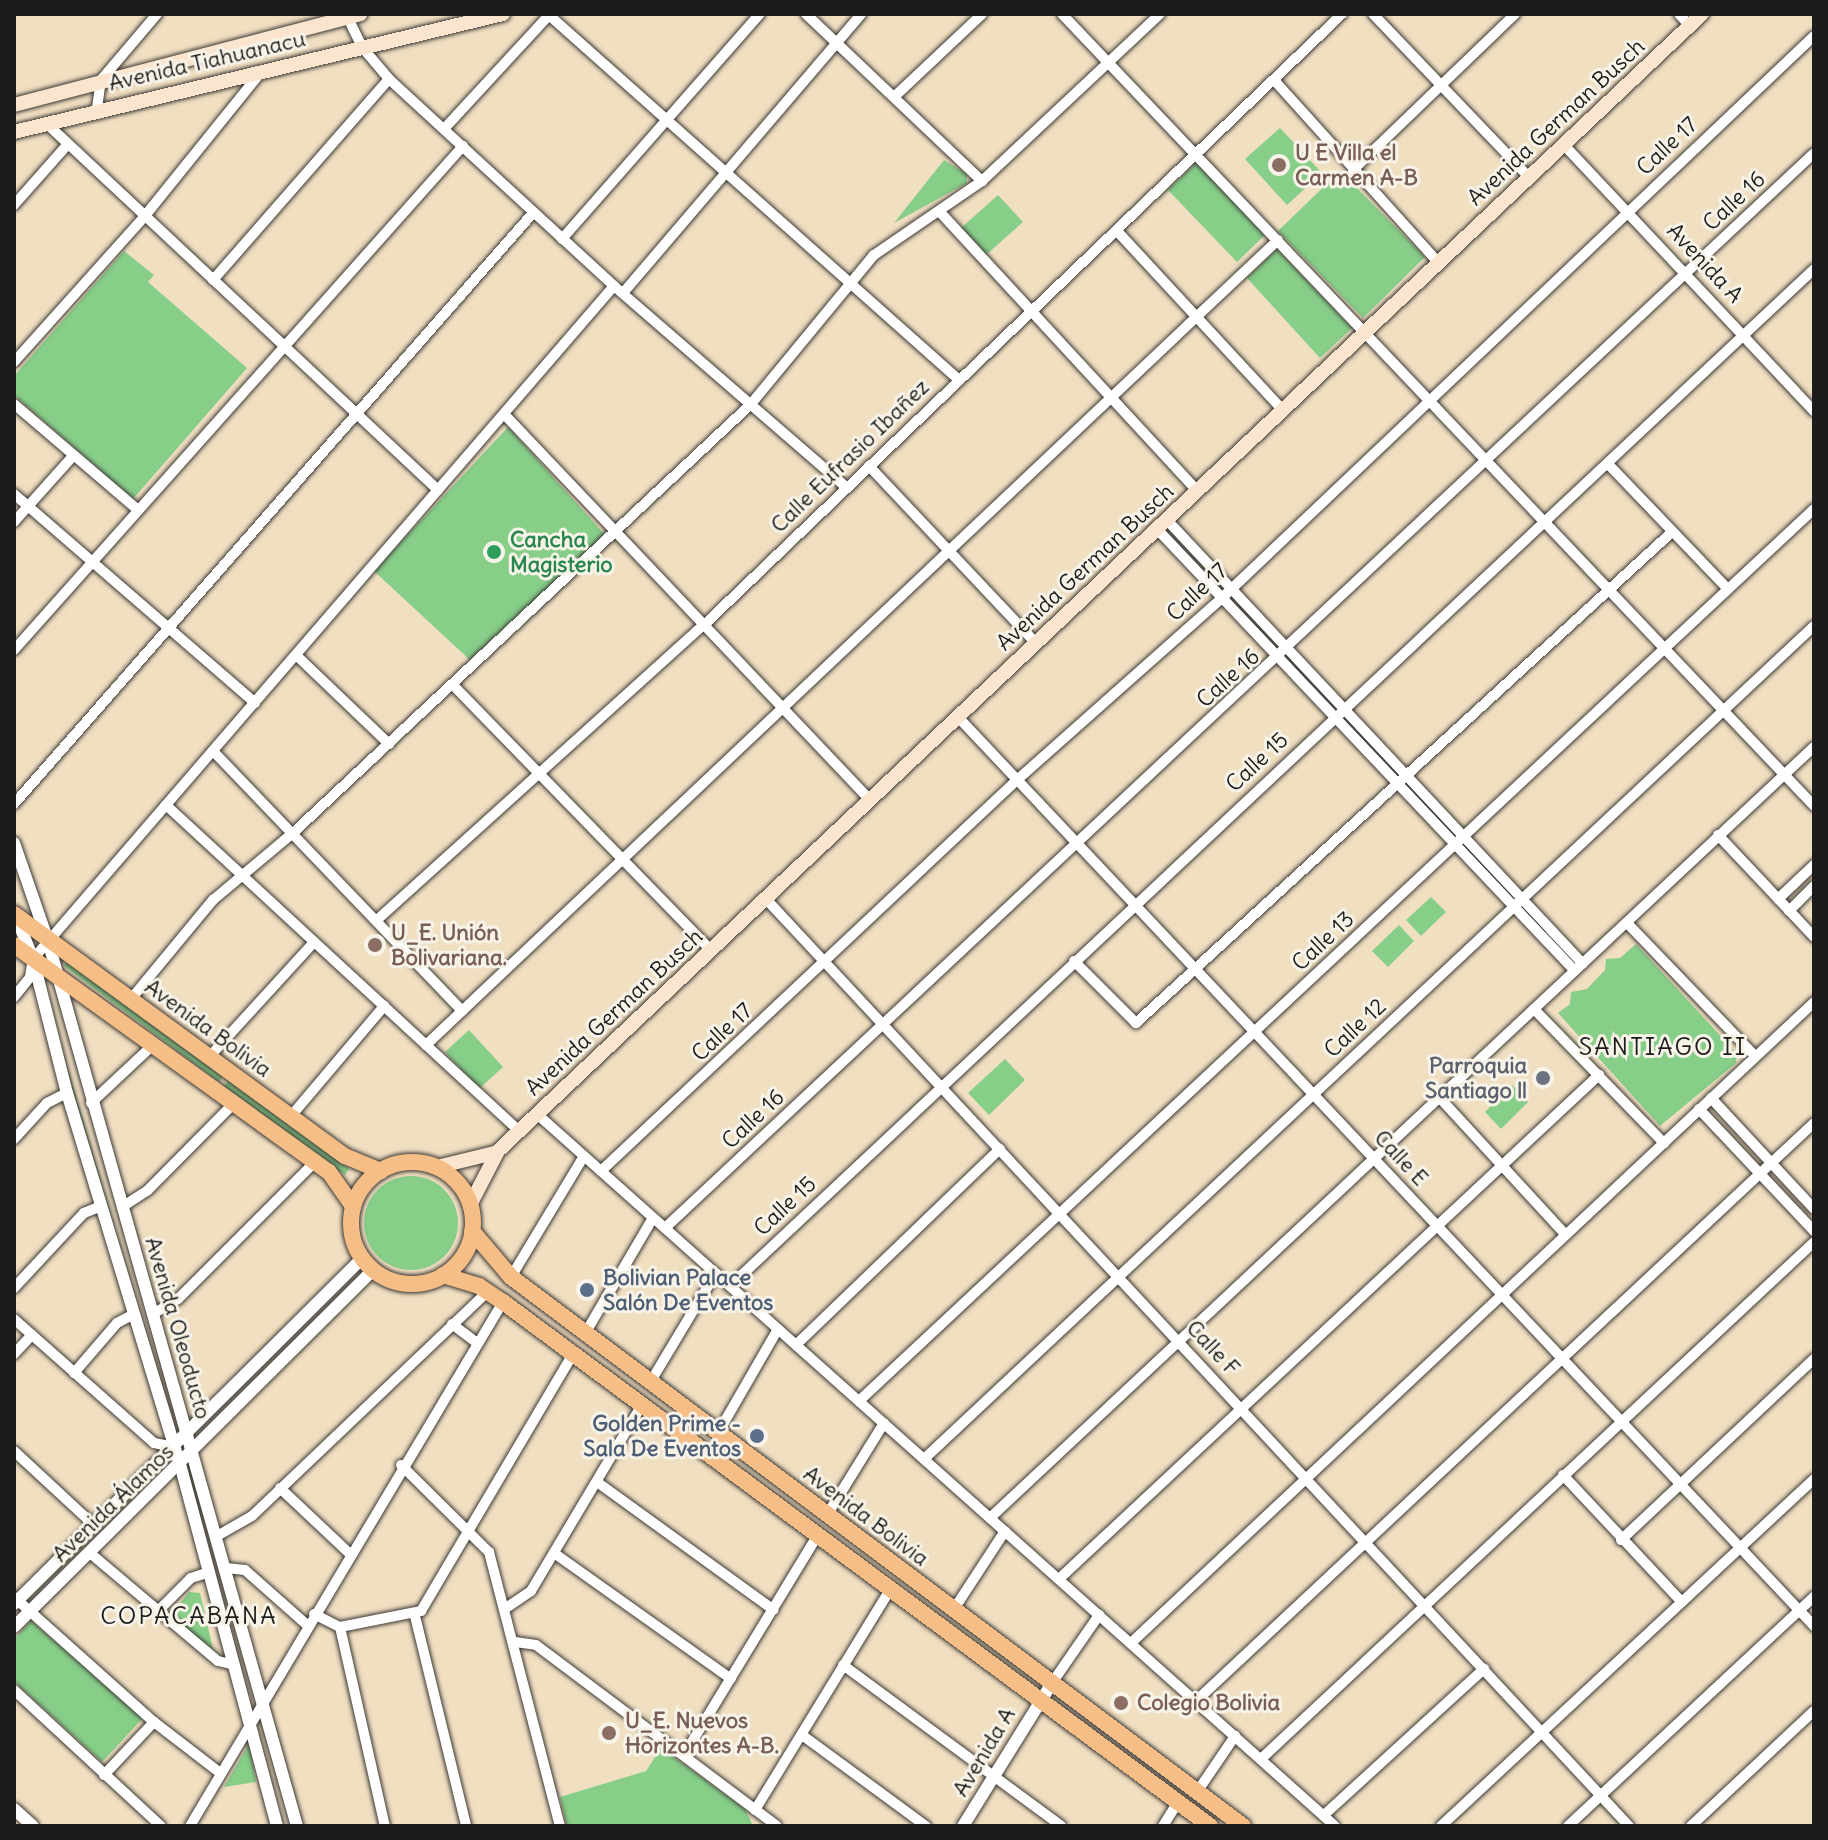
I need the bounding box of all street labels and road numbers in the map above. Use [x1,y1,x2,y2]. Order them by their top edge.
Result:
street label: Avenida Tiahuanacu [106,26,308,96]
street label: Avenida German Busch [1462,33,1650,211]
street label: Calle 17 [1631,111,1703,181]
street label: Calle 16 [1697,166,1771,236]
street label: Avenida A [1662,218,1748,308]
street label: Calle Eufrasio Ibañez [765,374,935,538]
street label: Avenida German Busch [991,478,1179,656]
street label: Calle 17 [1161,557,1233,627]
street label: Calle 16 [1191,643,1265,713]
street label: Calle 15 [1221,727,1293,797]
street label: Calle 13 [1287,906,1359,976]
street label: Avenida German Busch [520,923,708,1101]
street label: Avenida Bolivia [140,973,276,1083]
street label: Calle 12 [1319,993,1391,1063]
street label: Calle 17 [686,997,758,1067]
street label: Calle 16 [716,1084,790,1154]
street label: Calle E [1369,1125,1433,1191]
street label: Calle 15 [749,1171,821,1241]
street label: Avenida Oleoducto [139,1234,217,1422]
street label: Calle F [1181,1315,1245,1381]
street label: Avenida Álamos [47,1439,179,1567]
street label: Avenida Bolivia [798,1460,934,1572]
street label: Avenida A [947,1703,1021,1801]

